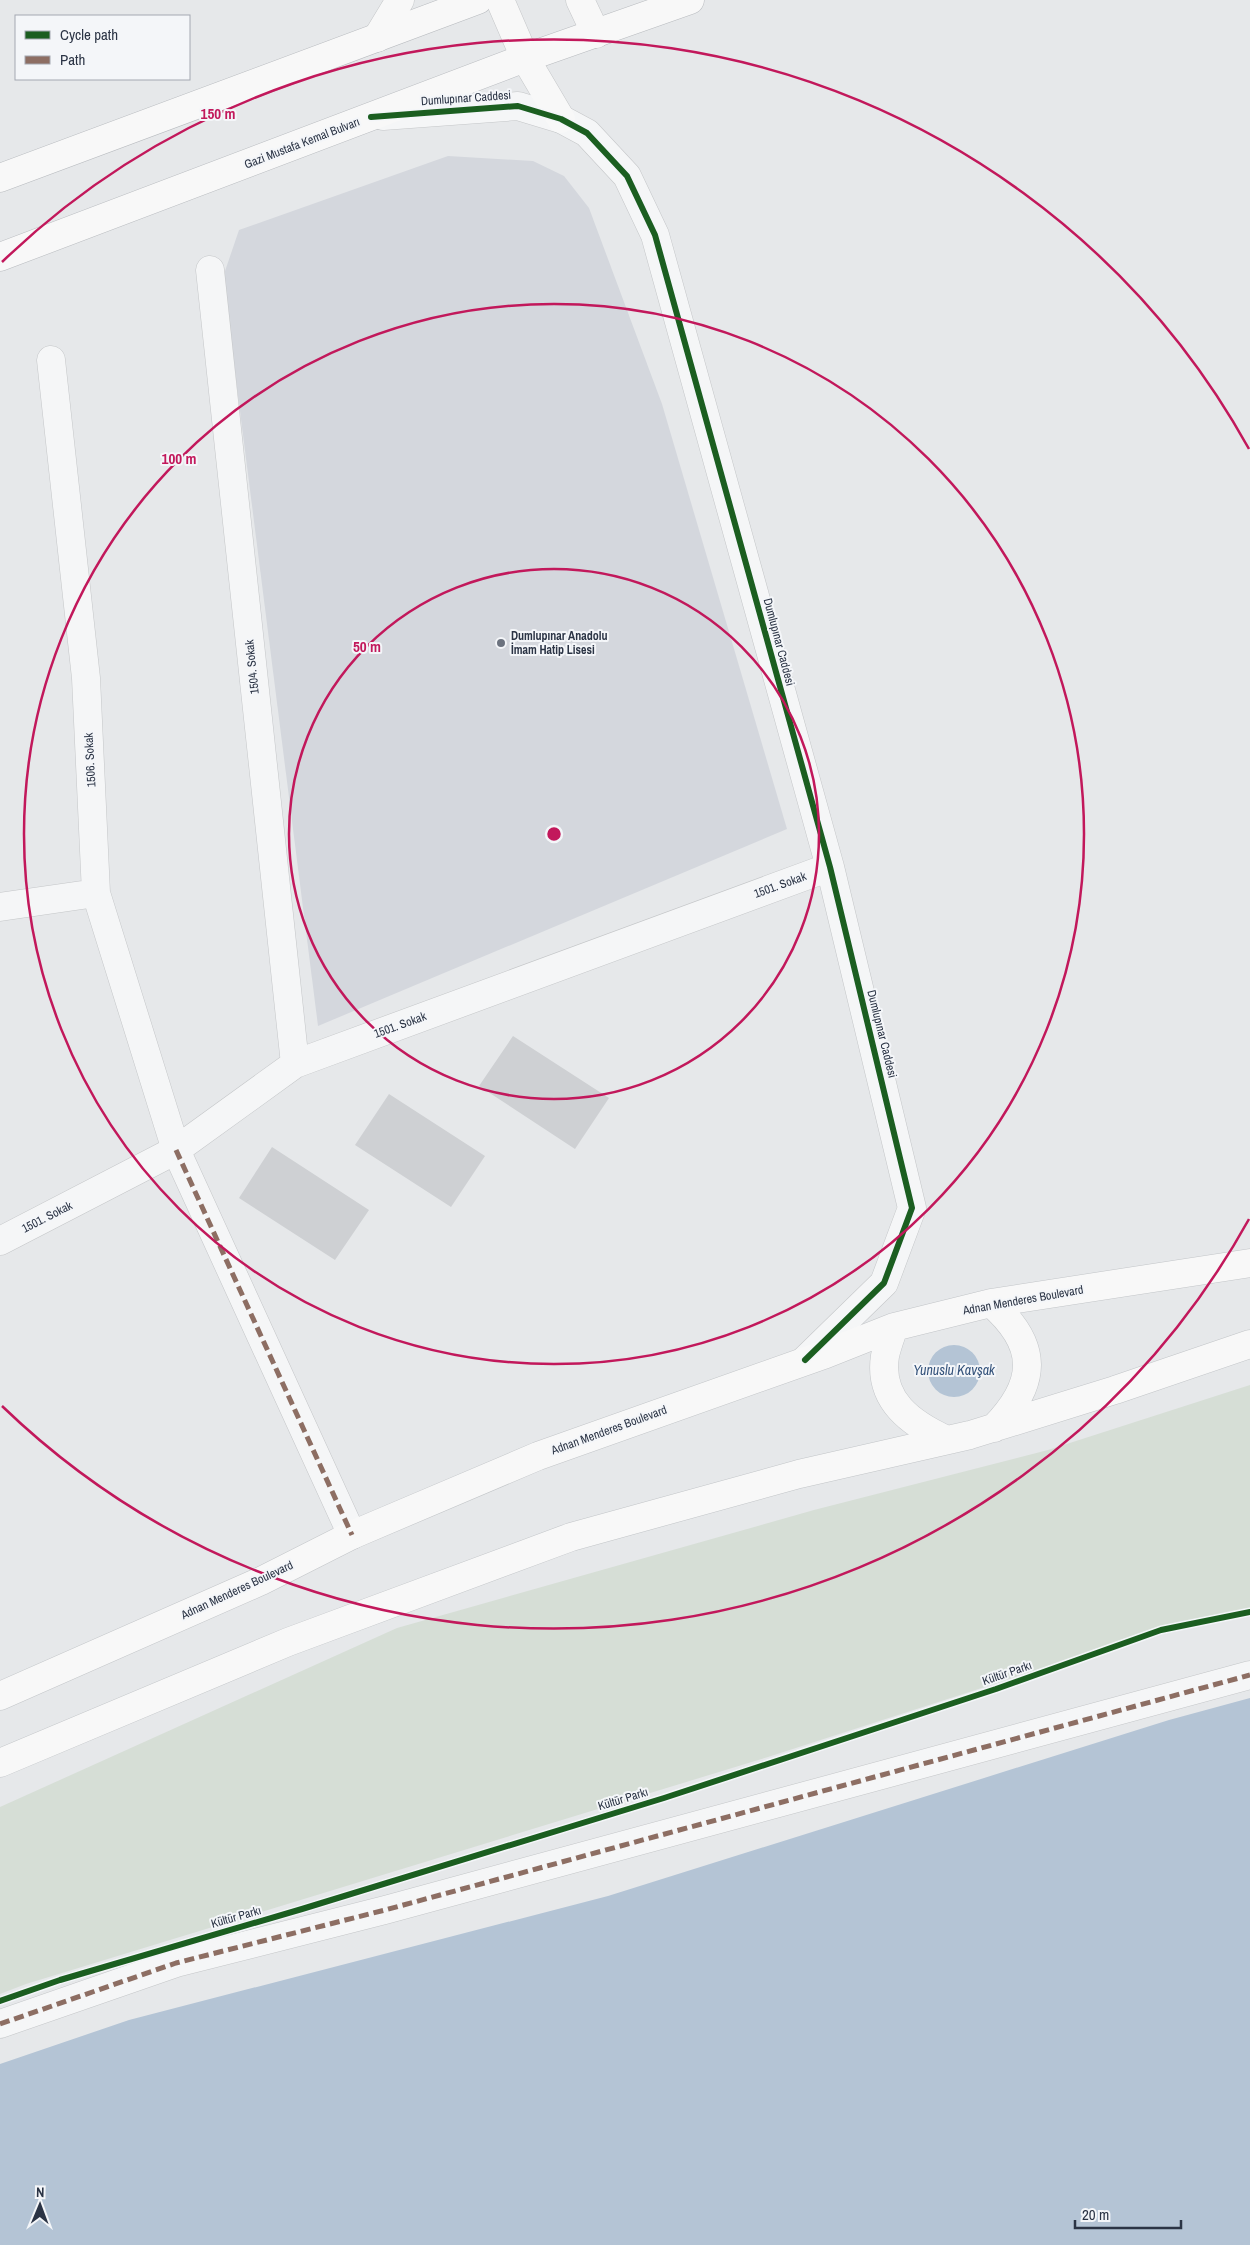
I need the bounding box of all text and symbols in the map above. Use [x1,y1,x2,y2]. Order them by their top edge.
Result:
legend [15,15,190,80]
text: Cycle path [60,24,118,45]
text: Path [60,49,85,70]
street label: Dumlupınar Caddesi [420,87,512,109]
text: 150 m [201,103,235,124]
street label: Gazi Mustafa Kemal Bulvarı [242,114,362,172]
text: 100 m [162,448,196,469]
street label: Dumlupınar Caddesi [760,596,798,688]
place label: Dumlupınar Anadolu İmam Hatip Lisesi [511,628,607,658]
text: 50 m [353,636,381,657]
marker: Dumlupınar Anadolu İmam Hatip Lisesi [495,637,507,649]
street label: 1504. Sokak [241,639,263,695]
street label: 1506. Sokak [81,732,99,788]
centre of rings [545,825,563,843]
street label: 1501. Sokak [752,868,809,902]
street label: Dumlupınar Caddesi [863,988,901,1080]
street label: 1501. Sokak [372,1008,429,1042]
street label: 1501. Sokak [19,1197,75,1237]
street label: Adnan Menderes Boulevard [961,1282,1084,1319]
water label: Yunuslu Kavşak [913,1361,996,1379]
street label: Adnan Menderes Boulevard [548,1402,669,1459]
street label: Adnan Menderes Boulevard [177,1557,296,1623]
street label: Kültür Parkı [980,1657,1034,1689]
street label: Kültür Parkı [596,1784,650,1814]
street label: Kültür Parkı [209,1902,263,1932]
north arrow [15,2180,65,2230]
text: N [36,2183,45,2201]
scale bar [1075,2198,1181,2230]
text: 20 m [1082,2204,1109,2225]

